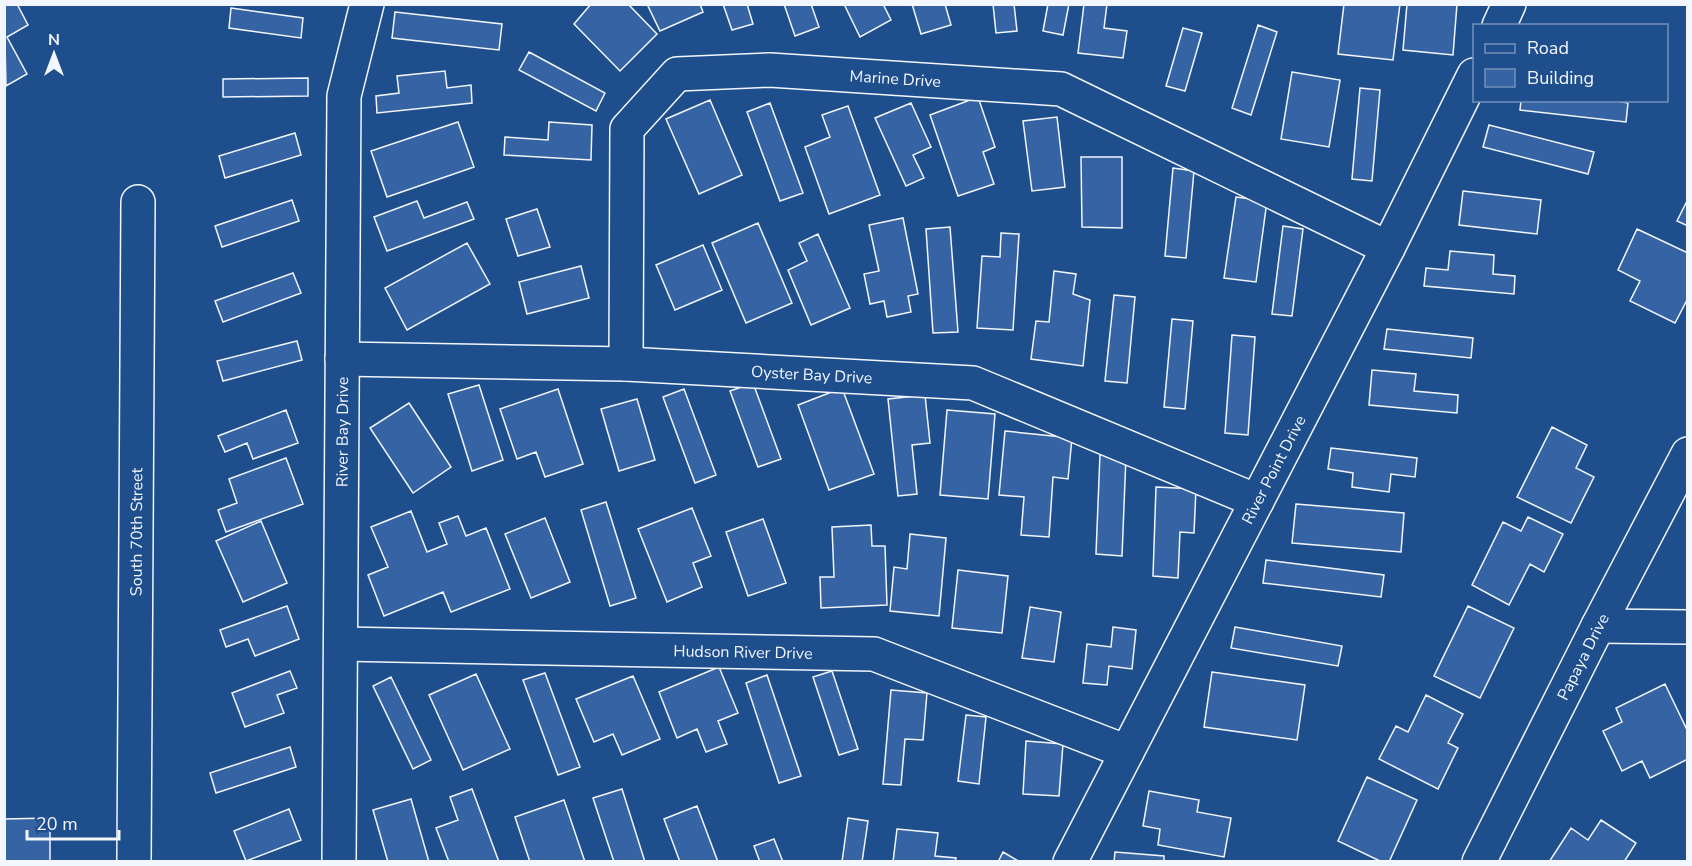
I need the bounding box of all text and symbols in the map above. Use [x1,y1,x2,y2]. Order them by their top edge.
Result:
north arrow [24,24,84,84]
legend [1473,24,1668,102]
text: N [48,29,60,51]
text: Road [1527,36,1569,60]
street label: Marine Drive [849,65,942,93]
text: Building [1527,66,1594,90]
street label: Oyster Bay Drive [750,361,873,389]
street label: River Bay Drive [331,377,354,487]
street label: River Point Drive [1237,412,1312,528]
street label: South 70th Street [126,467,148,596]
street label: Papaya Drive [1552,610,1615,704]
street label: Hudson River Drive [673,640,813,665]
scale bar [27,803,118,841]
text: 20 m [36,812,78,836]

